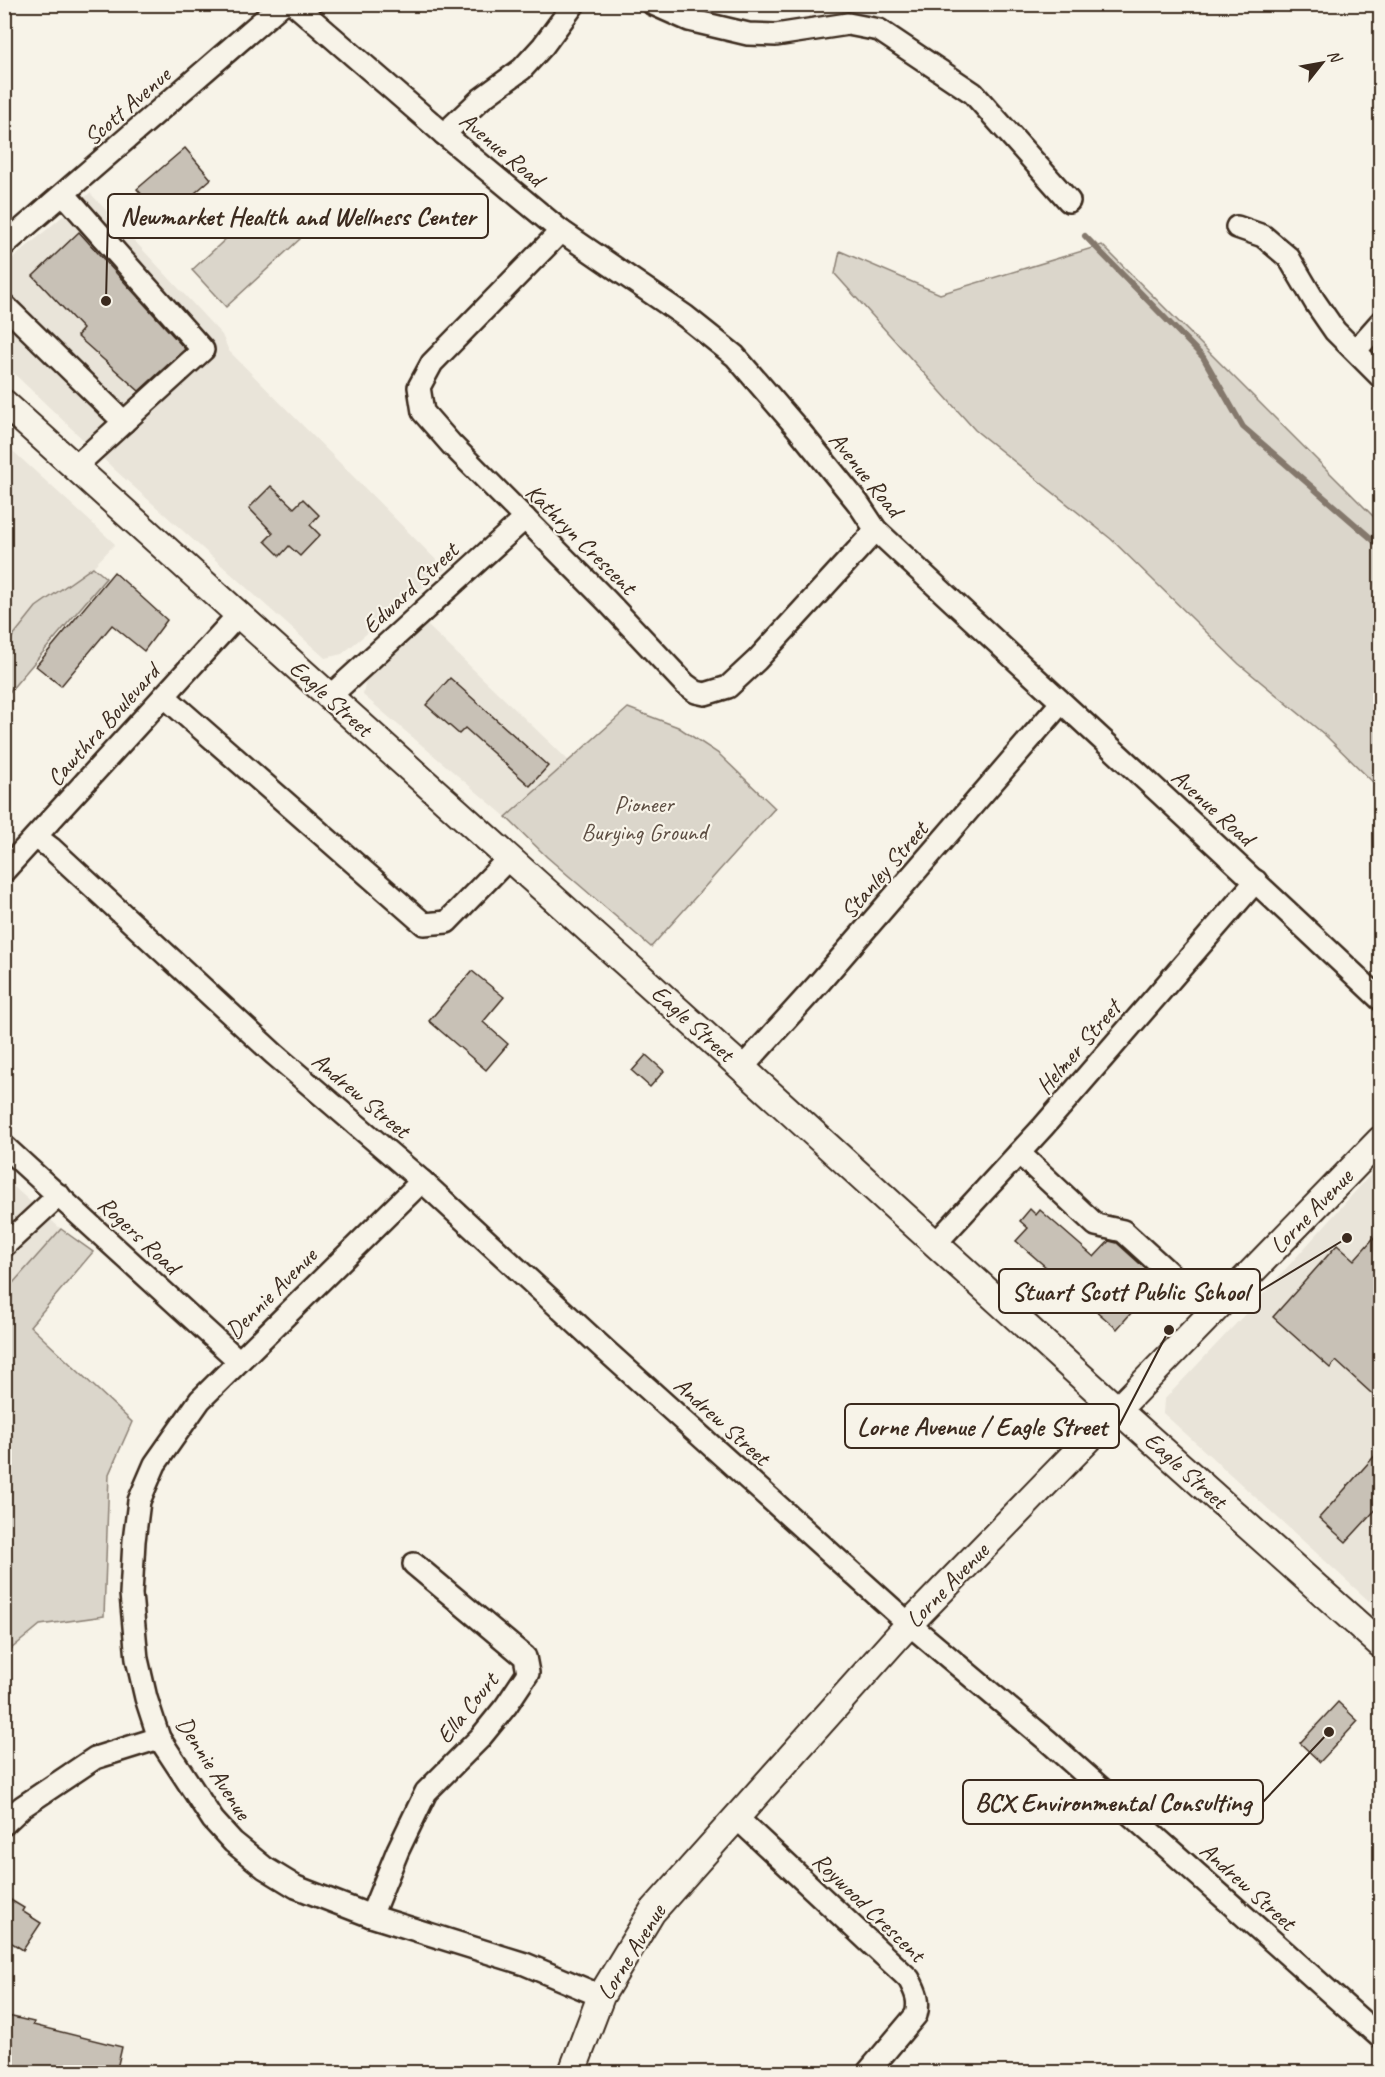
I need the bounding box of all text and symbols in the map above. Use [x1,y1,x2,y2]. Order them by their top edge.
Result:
north arrow [1292,33,1352,93]
text: N [1323,46,1347,68]
street label: Scott Avenue [78,59,178,152]
street label: Avenue Road [454,105,553,195]
callout: Newmarket Health and Wellness Center [108,194,488,238]
text: Newmarket Health and Wellness Center [121,200,478,233]
street label: Avenue Road [823,425,912,526]
street label: Kathryn Crescent [519,477,644,602]
street label: Edward Street [356,534,466,640]
street label: Eagle Street [283,653,380,744]
street label: Cawthra Boulevard [40,655,168,792]
street label: Avenue Road [1165,762,1263,854]
park label: Pioneer Burying Ground [581,789,710,847]
street label: Stanley Street [834,814,936,925]
street label: Eagle Street [645,978,742,1069]
street label: Helmer Street [1029,992,1129,1100]
street label: Andrew Street [306,1045,418,1146]
street label: Lorne Avenue [1263,1161,1360,1260]
street label: Rogers Road [92,1190,189,1283]
street label: Dennie Avenue [219,1240,324,1345]
callout: Stuart Scott Public School [999,1269,1260,1313]
text: Stuart Scott Public School [1011,1275,1254,1308]
street label: Andrew Street [668,1370,778,1473]
callout: Lorne Avenue / Eagle Street [845,1404,1119,1448]
text: Lorne Avenue / Eagle Street [857,1410,1110,1443]
street label: Eagle Street [1138,1425,1235,1516]
street label: Lorne Avenue [899,1535,996,1634]
street label: Ella Court [429,1665,506,1749]
street label: Dennie Avenue [170,1711,260,1827]
callout: BCX Environmental Consulting [963,1780,1263,1824]
text: BCX Environmental Consulting [975,1786,1253,1819]
street label: Andrew Street [1194,1835,1304,1938]
street label: Roywood Crescent [806,1846,933,1970]
street label: Lorne Avenue [590,1897,673,2005]

